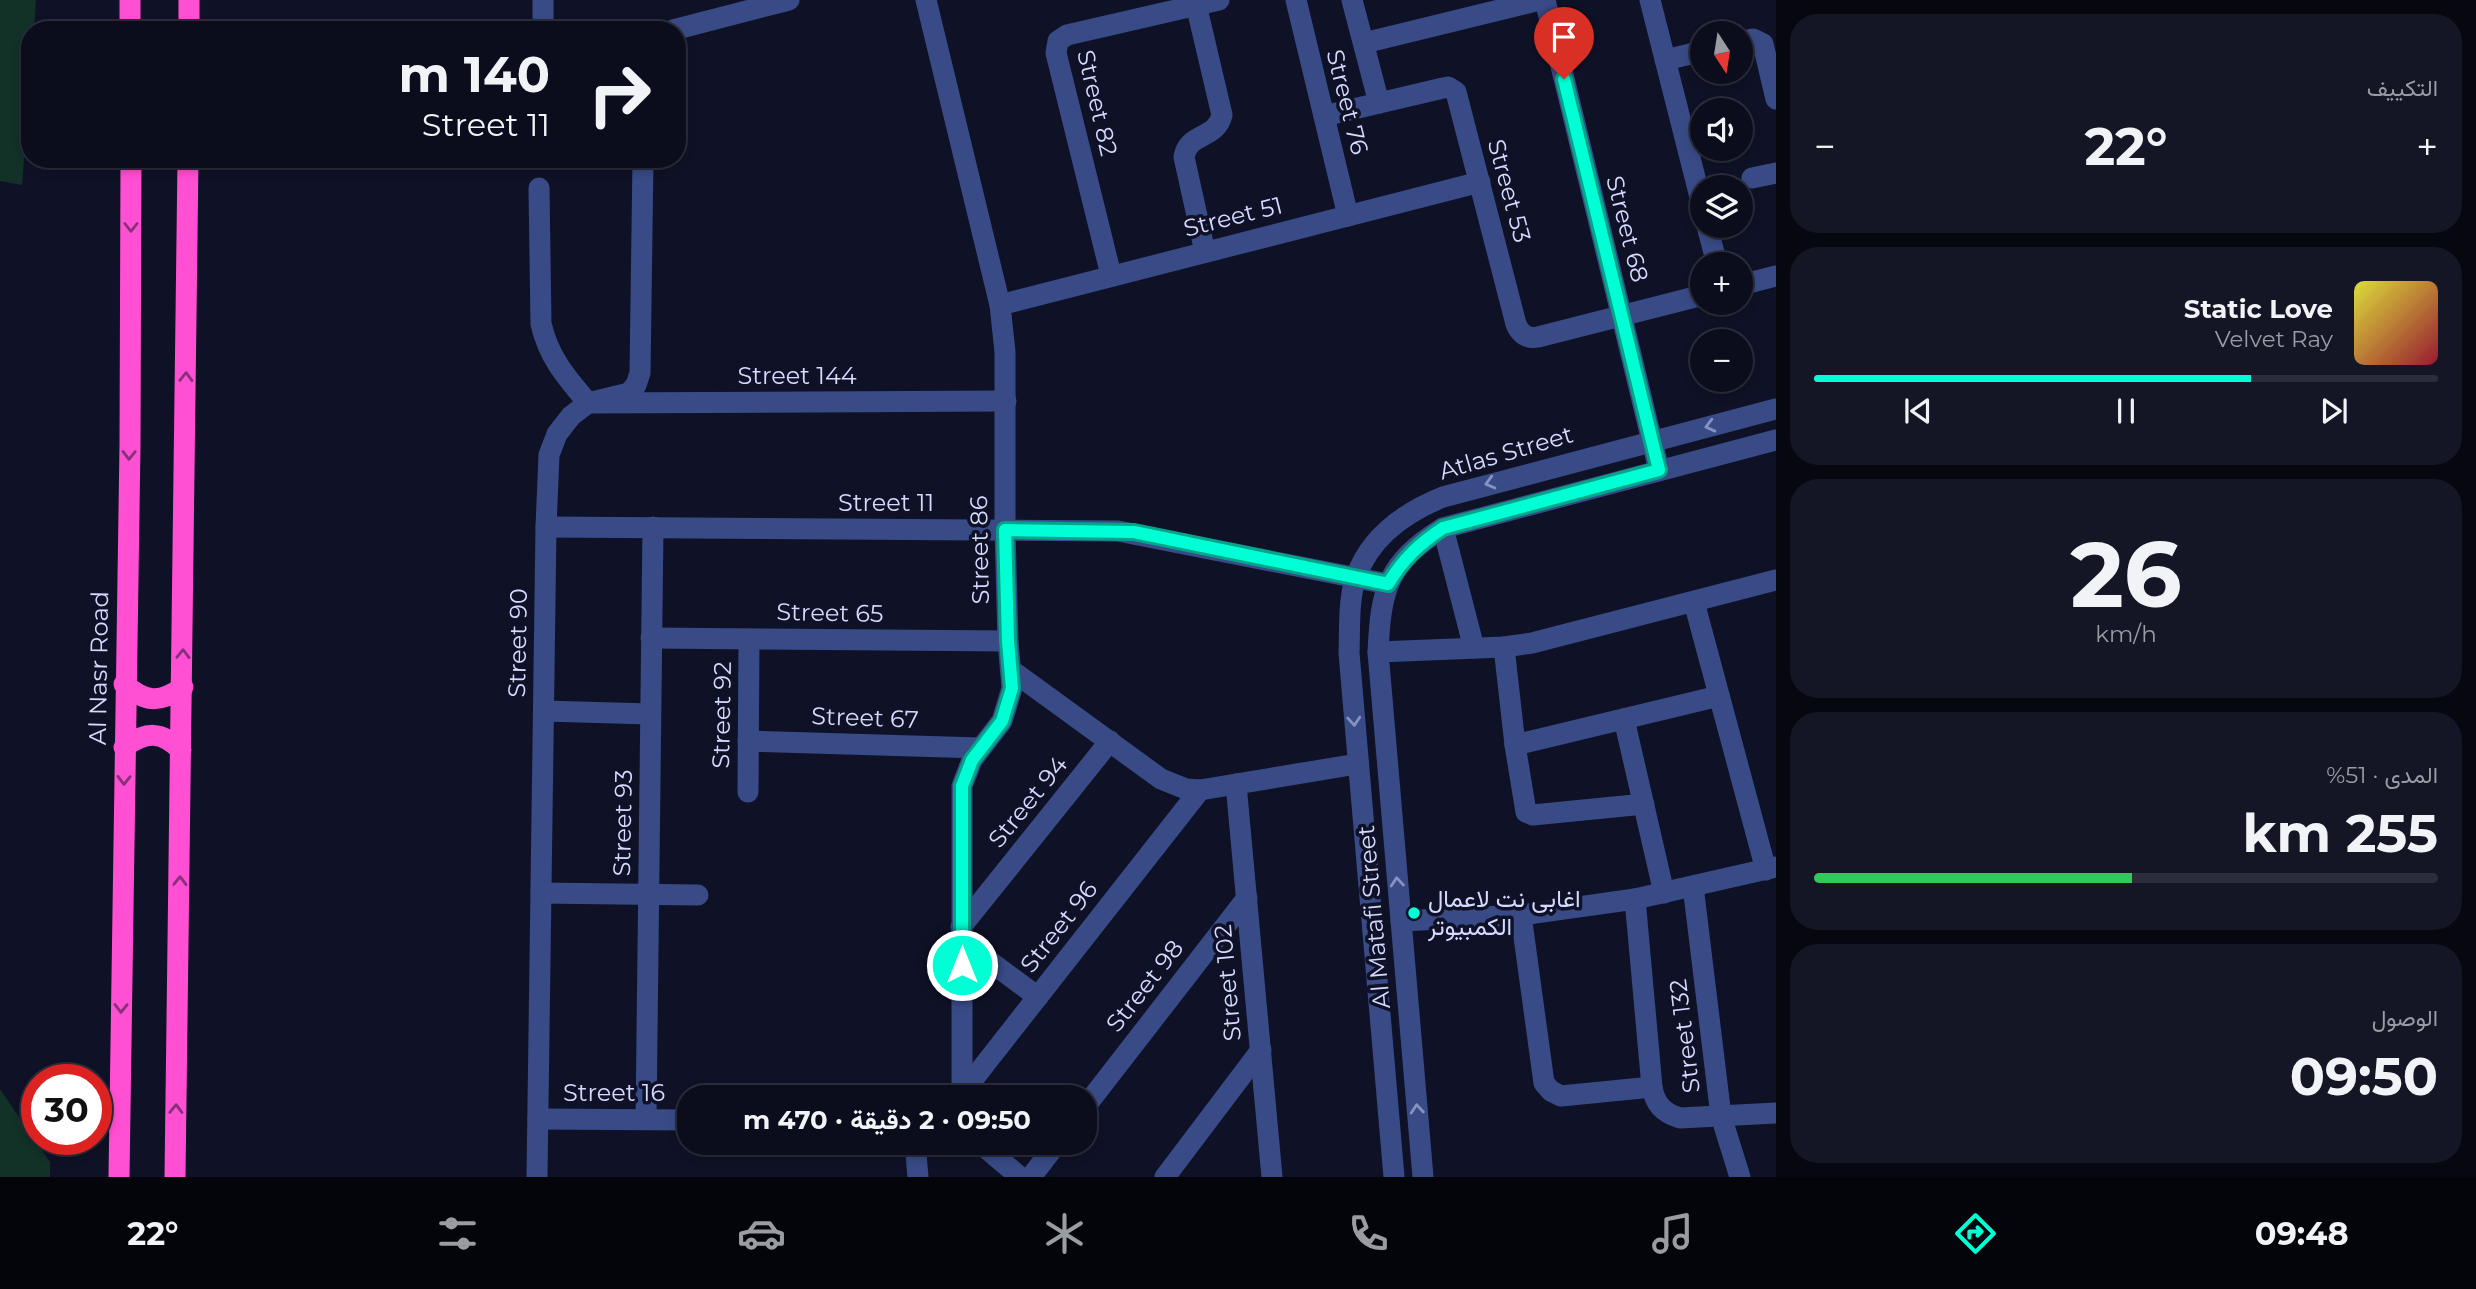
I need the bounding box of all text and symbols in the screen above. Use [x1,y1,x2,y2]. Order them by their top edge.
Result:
pin [1534,7,1594,79]
icon: arrive [1545,18,1583,56]
north arrow [1690,21,1754,84]
map controls [1690,21,1753,392]
text: 140 m [398,45,550,104]
street label: Street 76 [1320,46,1375,157]
street label: Street 82 [1071,47,1124,159]
icon: right [574,49,665,140]
text: التكييف [2367,74,2438,102]
button: sound [1690,98,1753,161]
text: Street 11 [422,105,550,144]
text: 22° [2084,115,2168,178]
text: − [1814,123,1836,170]
text: + [2416,123,2438,170]
street label: Street 53 [1482,136,1537,246]
street label: Street 68 [1600,173,1655,285]
button: layers [1690,175,1753,238]
street label: Street 51 [1180,190,1285,243]
one-way arrow [123,223,139,233]
button: + [1690,252,1753,315]
text: Static Love [2184,293,2333,325]
text: Velvet Ray [2215,325,2333,353]
button: − [1690,329,1753,392]
street label: Street 144 [737,361,857,390]
one-way arrow [178,372,193,383]
icon: previous [1899,392,1937,430]
icon: pause [2107,392,2145,430]
icon: next [2315,392,2353,430]
one-way arrow [1704,418,1716,432]
street label: Atlas Street [1436,419,1576,485]
one-way arrow [122,450,137,461]
one-way arrow [1484,475,1496,489]
street label: Street 11 [838,488,934,517]
street label: Street 86 [964,495,995,605]
text: 26 [2070,519,2182,630]
street label: Street 90 [502,588,533,698]
street label: Al Nasr Road [83,591,114,745]
street label: Street 65 [776,597,884,628]
text: km/h [2095,620,2157,648]
one-way arrow [175,648,191,659]
street label: Street 92 [706,661,737,769]
street label: Street 67 [811,701,919,734]
one-way arrow [1346,716,1361,727]
street label: Street 94 [982,750,1073,853]
text: المدى · 51% [2326,761,2438,789]
street label: Street 93 [607,769,638,877]
one-way arrow [116,775,131,786]
text: 255 km [2243,802,2438,865]
street label: Al Matafi Street [1351,824,1396,1010]
street label: Street 96 [1014,875,1103,978]
one-way arrow [172,876,187,887]
one-way arrow [1390,877,1405,888]
place label: اغابى نت لاعمال الكمبيوتر [1427,884,1581,942]
marker: اغابى نت لاعمال الكمبيوتر [1406,905,1422,921]
street label: Street 102 [1208,923,1247,1043]
position arrow [925,928,999,1002]
street label: Street 98 [1100,934,1190,1037]
street label: Street 132 [1663,977,1706,1095]
one-way arrow [113,1003,129,1014]
text: الوصول [2372,1004,2438,1032]
text: 09:50 [2290,1045,2438,1108]
speed limit sign: 30 [21,1064,112,1155]
street label: Street 16 [563,1078,665,1107]
one-way arrow [168,1103,184,1114]
one-way arrow [1410,1103,1425,1114]
text: 09:50 · 2 دقيقة · 470 m [743,1104,1031,1136]
icon: filters [433,1209,482,1258]
icon: car [737,1209,786,1258]
icon: climate [1040,1209,1089,1258]
icon: phone [1344,1209,1393,1258]
icon: music [1648,1209,1697,1258]
icon: directions [1951,1209,2000,1258]
text: 22° [127,1214,178,1253]
text: 09:48 [2255,1214,2349,1253]

